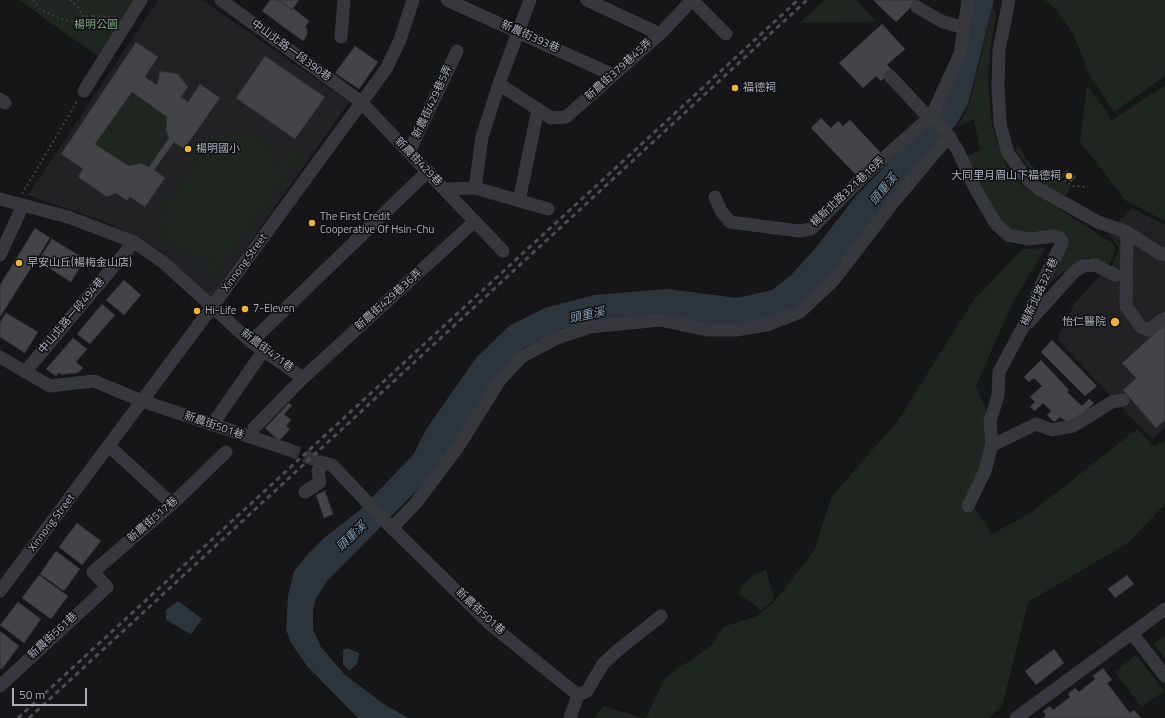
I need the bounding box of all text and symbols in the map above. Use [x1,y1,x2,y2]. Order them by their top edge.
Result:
park label: 楊明公園 [74,18,118,32]
street label: 中山北路一段390巷 [248,18,334,84]
street label: 新農街393巷 [499,18,561,56]
street label: 新農街379巷45弄 [583,36,655,104]
street label: 新農街429巷5弄 [410,63,456,141]
place label: 福德祠 [743,81,776,95]
marker: 福德祠 [730,83,740,93]
street label: 新農街429巷 [392,135,444,189]
place label: 楊明國小 [196,142,240,156]
marker: 楊明國小 [183,144,193,154]
street label: 楊新北路321巷18弄 [808,154,888,230]
place label: 大同里月眉山下福德祠 [951,169,1061,183]
marker: 大同里月眉山下福德祠 [1064,171,1074,181]
water label: 頭重溪 [867,172,901,208]
place label: The First Credit Cooperative Of Hsin-Chu [320,210,434,236]
marker: The First Credit Cooperative Of Hsin-Chu [307,218,317,228]
street label: Xinnong Street [220,231,270,295]
place label: 早安山丘(楊梅金山店) [27,256,132,270]
street label: 楊新北路321巷 [1018,256,1062,328]
marker: 早安山丘(楊梅金山店) [14,258,24,268]
street label: 新農街429巷36弄 [353,266,425,334]
street label: 中山北路一段494巷 [36,275,108,357]
place label: 7-Eleven [253,302,295,316]
place label: Hi-Life [205,304,236,318]
marker: 7-Eleven [240,304,250,314]
water label: 頭重溪 [568,305,606,327]
marker: Hi-Life [192,306,202,316]
place label: 怡仁醫院 [1062,315,1106,329]
marker: 怡仁醫院 [1109,316,1121,328]
street label: 新農街471巷 [238,327,296,375]
street label: 新農街501巷 [182,410,246,442]
street label: Xinnong Street [26,492,78,554]
street label: 新農街517巷 [125,495,181,545]
water label: 頭重溪 [334,519,370,555]
street label: 新農街501巷 [453,586,507,638]
street label: 新農街561巷 [26,610,80,662]
scale bar [14,680,89,706]
text: 50 m [19,685,45,704]

